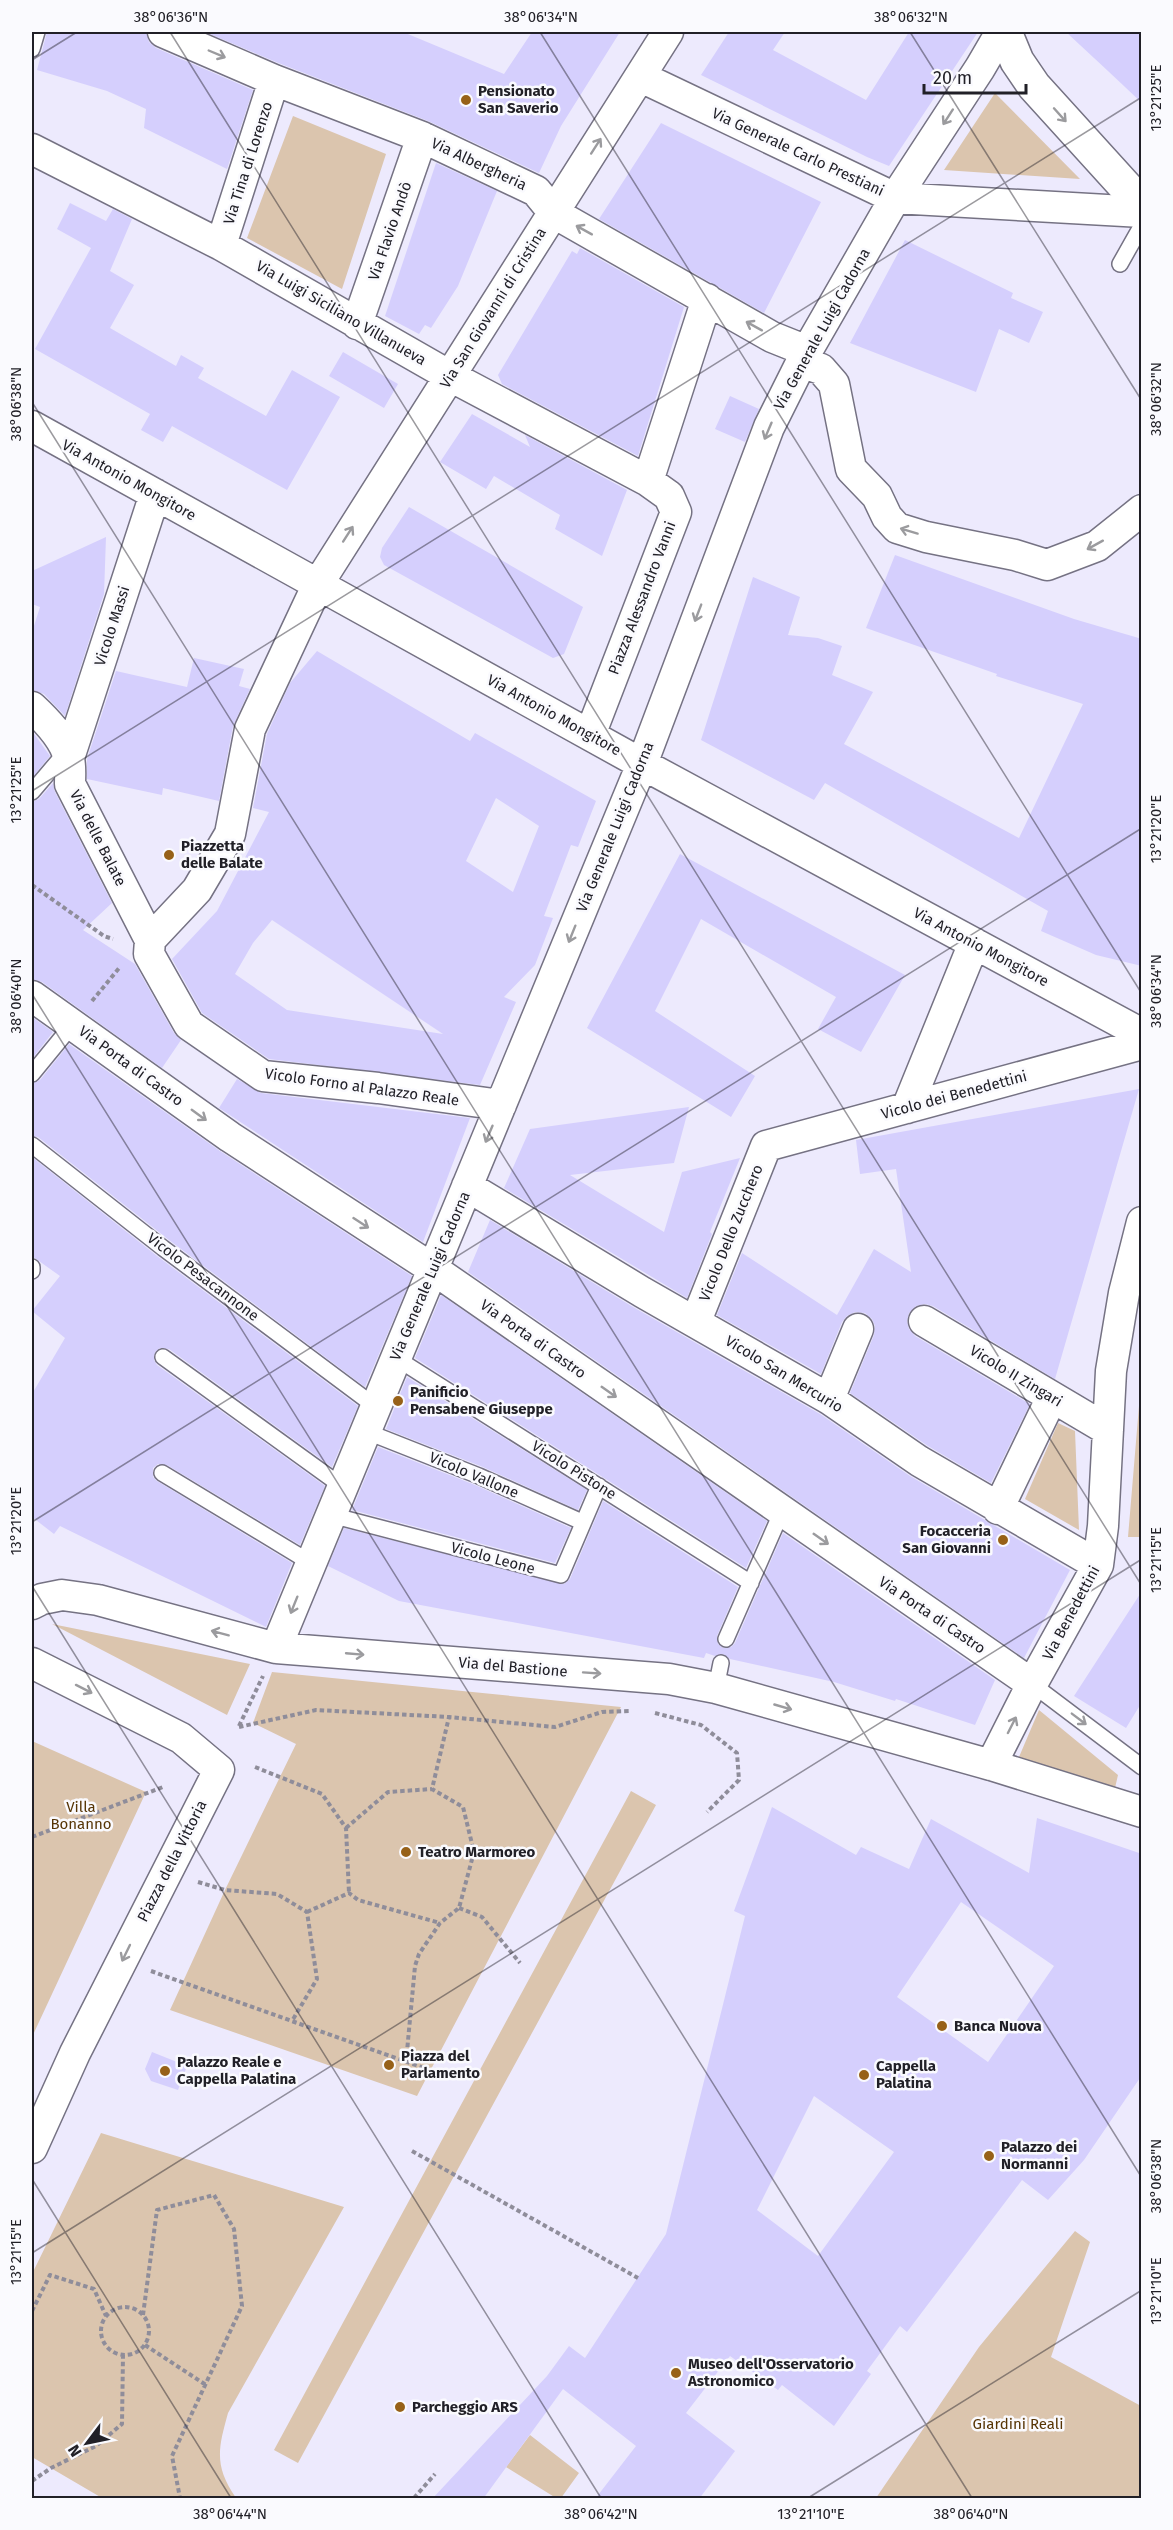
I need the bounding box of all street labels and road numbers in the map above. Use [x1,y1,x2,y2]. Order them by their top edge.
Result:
street label: Via Tina di Lorenzo [220,99,276,227]
street label: Via Generale Carlo Prestiani [709,104,887,200]
street label: Via Albergheria [428,134,530,194]
street label: Via Flavio Andò [365,179,415,283]
street label: Via San Giovanni di Cristina [436,224,550,392]
street label: Via Generale Luigi Cadorna [770,245,874,413]
street label: Via Luigi Siciliano Villanueva [253,257,429,369]
street label: Via Antonio Mongitore [59,436,199,524]
street label: Piazza Alessandro Vanni [604,519,680,677]
street label: Vicolo Massi [91,584,133,668]
street label: Via Antonio Mongitore [484,671,624,759]
street label: Via Generale Luigi Cadorna [573,739,657,915]
street label: Via delle Balate [66,787,130,889]
street label: Via Antonio Mongitore [910,904,1052,990]
street label: Via Porta di Castro [75,1022,187,1110]
street label: Vicolo Forno al Palazzo Reale [264,1064,460,1110]
street label: Vicolo dei Benedettini [879,1067,1029,1123]
street label: Vicolo Dello Zucchero [695,1162,767,1304]
street label: Via Generale Luigi Cadorna [386,1189,474,1363]
street label: Vicolo Pesacannone [144,1229,262,1325]
street label: Via Porta di Castro [477,1296,589,1382]
street label: Vicolo San Mercurio [722,1332,846,1416]
street label: Vicolo II Zingari [967,1341,1065,1411]
street label: Vicolo Pistone [528,1437,620,1503]
street label: Vicolo Vallone [427,1448,521,1502]
street label: Vicolo Leone [449,1538,537,1578]
street label: Via Benedettini [1039,1563,1103,1663]
street label: Via Porta di Castro [875,1573,989,1657]
street label: Via del Bastione [458,1653,568,1681]
street label: Piazza della Vittoria [134,1797,210,1925]

